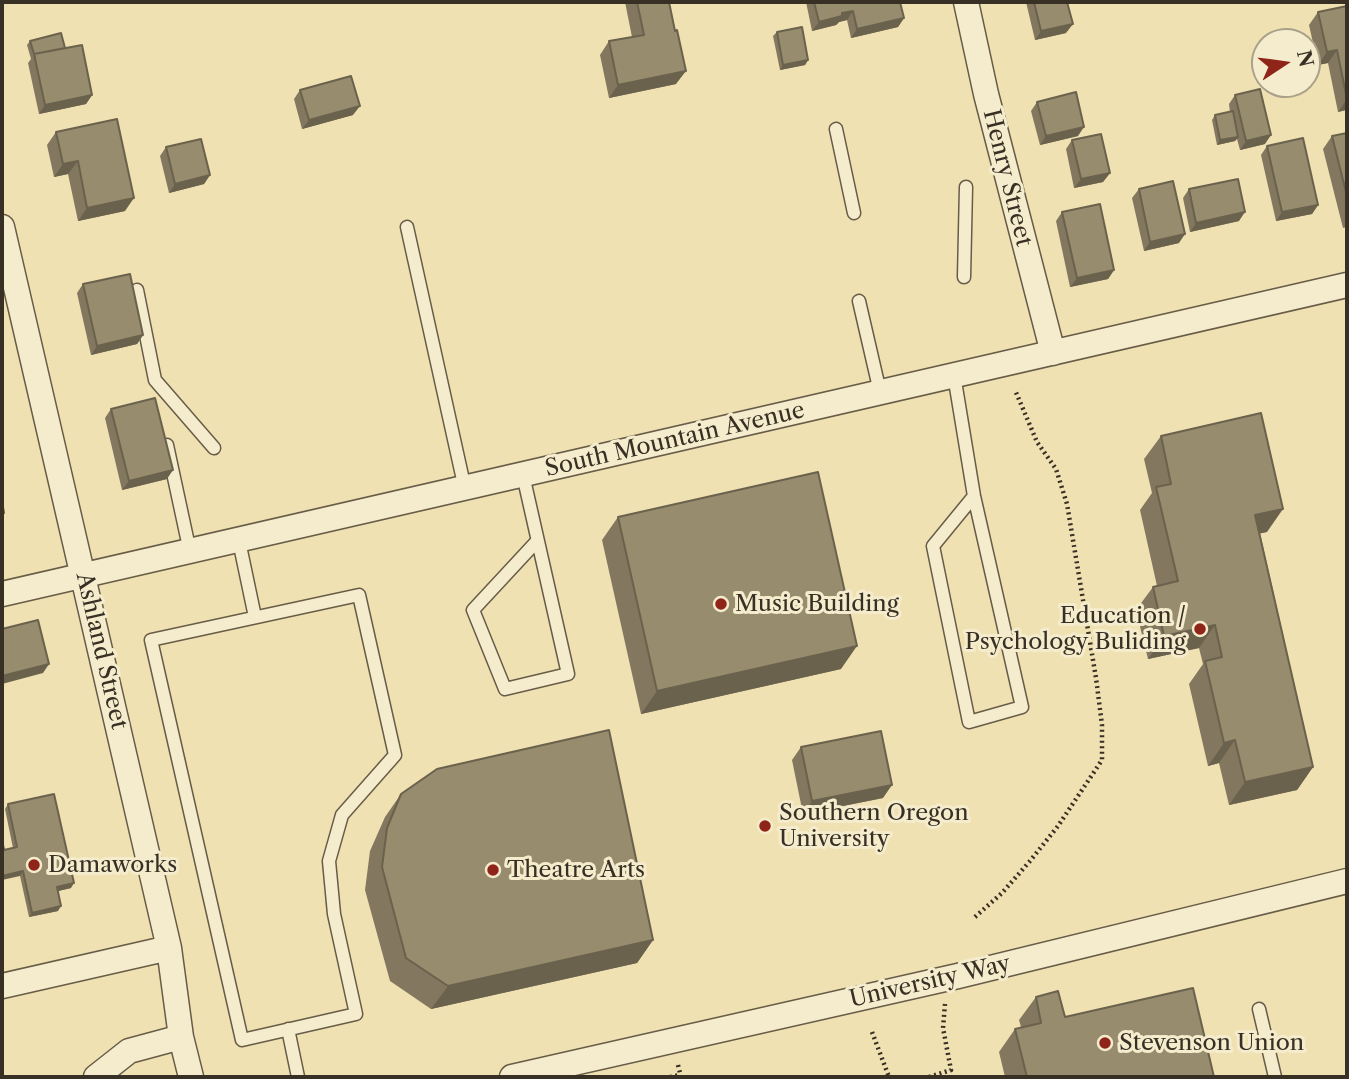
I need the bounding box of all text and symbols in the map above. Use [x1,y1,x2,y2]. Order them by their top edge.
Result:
north arrow [1251,28,1321,98]
text: N [1292,48,1318,69]
street label: Henry Street [977,107,1037,249]
street label: South Mountain Avenue [543,397,807,483]
street label: Ashland Street [70,570,132,732]
place label: Music Building [735,590,899,618]
marker: Music Building [713,596,729,612]
place label: Education / Psychology Buliding [965,602,1186,656]
marker: Education / Psychology Buliding [1192,621,1208,637]
place label: Southern Oregon University [779,799,969,853]
marker: Southern Oregon University [757,818,773,834]
place label: Damaworks [48,851,177,879]
place label: Theatre Arts [507,856,645,884]
marker: Damaworks [26,857,42,873]
marker: Theatre Arts [485,862,501,878]
street label: University Way [847,950,1013,1014]
place label: Stevenson Union [1119,1029,1304,1057]
marker: Stevenson Union [1097,1035,1113,1051]

